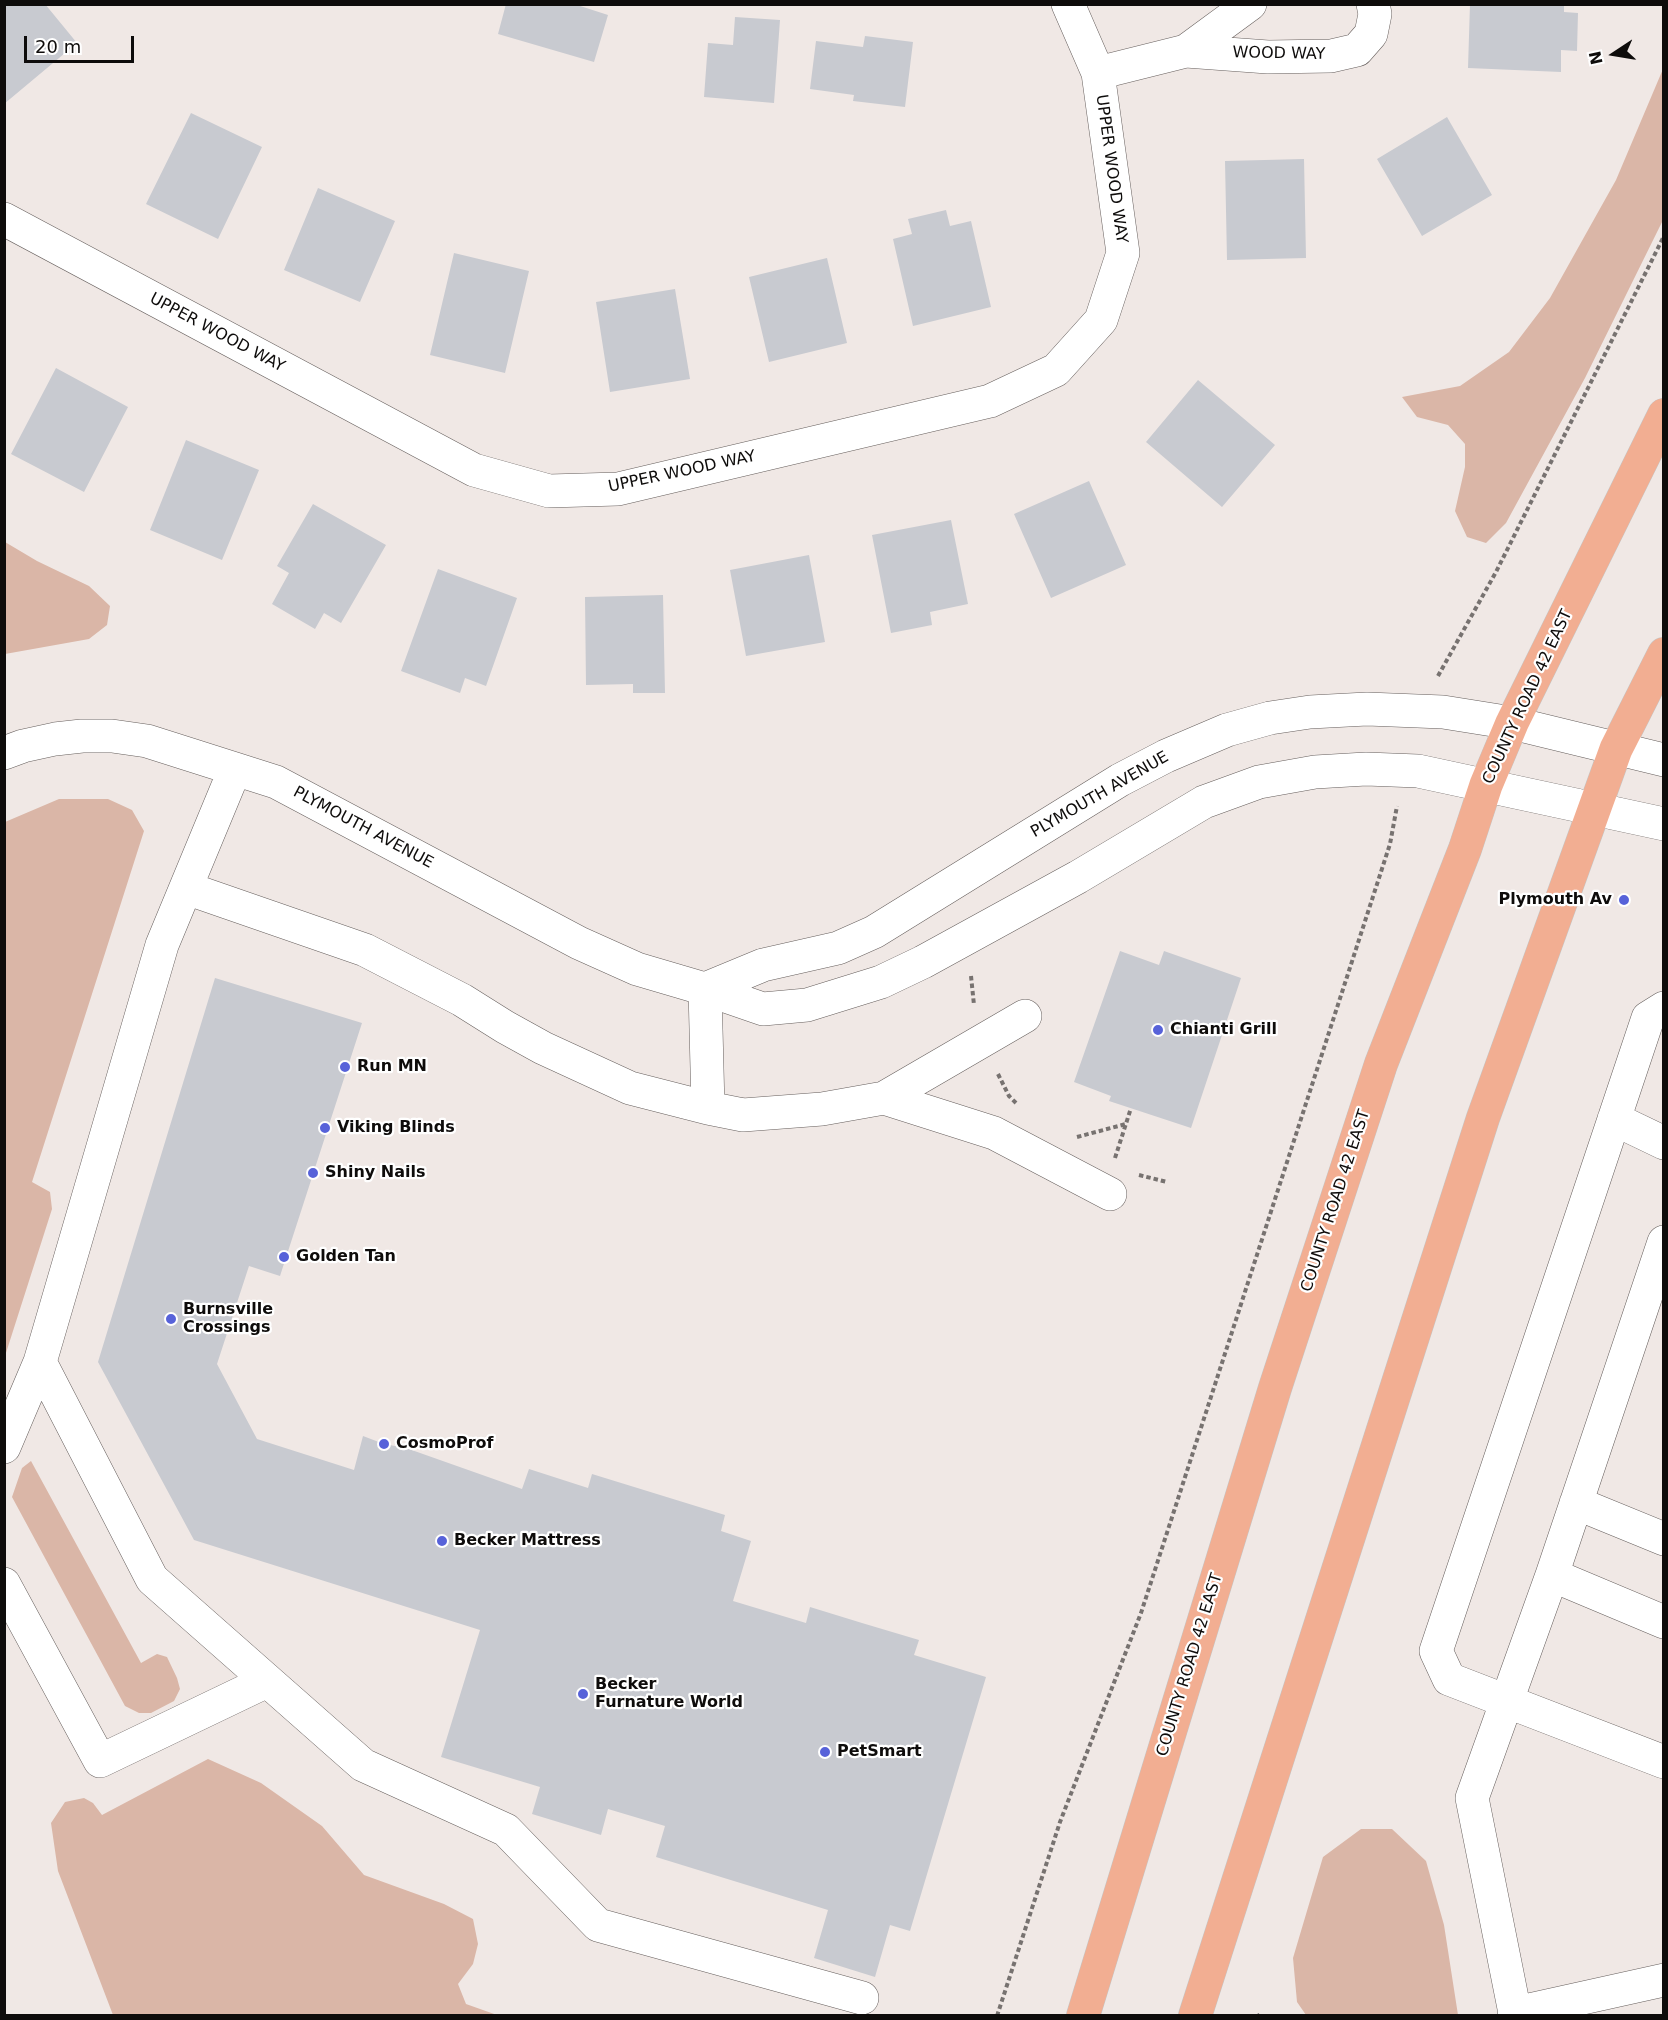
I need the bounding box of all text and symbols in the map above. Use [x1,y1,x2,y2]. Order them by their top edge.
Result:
scale bar [27,24,136,62]
north arrow [1584,24,1644,84]
text: 20 m [35,36,81,57]
street label: WOOD WAY [1232,44,1326,64]
text: N [1585,49,1607,66]
street label: UPPER WOOD WAY [1091,93,1131,245]
street label: UPPER WOOD WAY [146,289,288,377]
street label: UPPER WOOD WAY [607,447,757,497]
street label: COUNTY ROAD 42 EAST [1479,607,1577,787]
street label: PLYMOUTH AVENUE [1028,748,1172,842]
street label: PLYMOUTH AVENUE [290,783,436,873]
place label: Plymouth Av [1498,890,1612,910]
marker: Plymouth Av [1617,893,1631,907]
place label: Chianti Grill [1170,1020,1277,1040]
marker: Chianti Grill [1151,1023,1165,1037]
place label: Run MN [357,1057,427,1077]
marker: Run MN [338,1060,352,1074]
street label: COUNTY ROAD 42 EAST [1297,1108,1375,1294]
place label: Viking Blinds [337,1118,455,1138]
marker: Viking Blinds [318,1121,332,1135]
place label: Shiny Nails [325,1163,425,1183]
marker: Shiny Nails [306,1166,320,1180]
place label: Golden Tan [296,1247,396,1267]
marker: Golden Tan [277,1250,291,1264]
place label: Burnsville Crossings [183,1300,273,1338]
marker: Burnsville Crossings [164,1312,178,1326]
place label: CosmoProf [396,1434,493,1454]
marker: CosmoProf [377,1437,391,1451]
place label: Becker Mattress [454,1531,601,1551]
marker: Becker Mattress [435,1534,449,1548]
street label: COUNTY ROAD 42 EAST [1153,1571,1227,1759]
place label: Becker Furnature World [595,1675,743,1713]
marker: Becker Furnature World [576,1687,590,1701]
place label: PetSmart [837,1742,922,1762]
marker: PetSmart [818,1745,832,1759]

